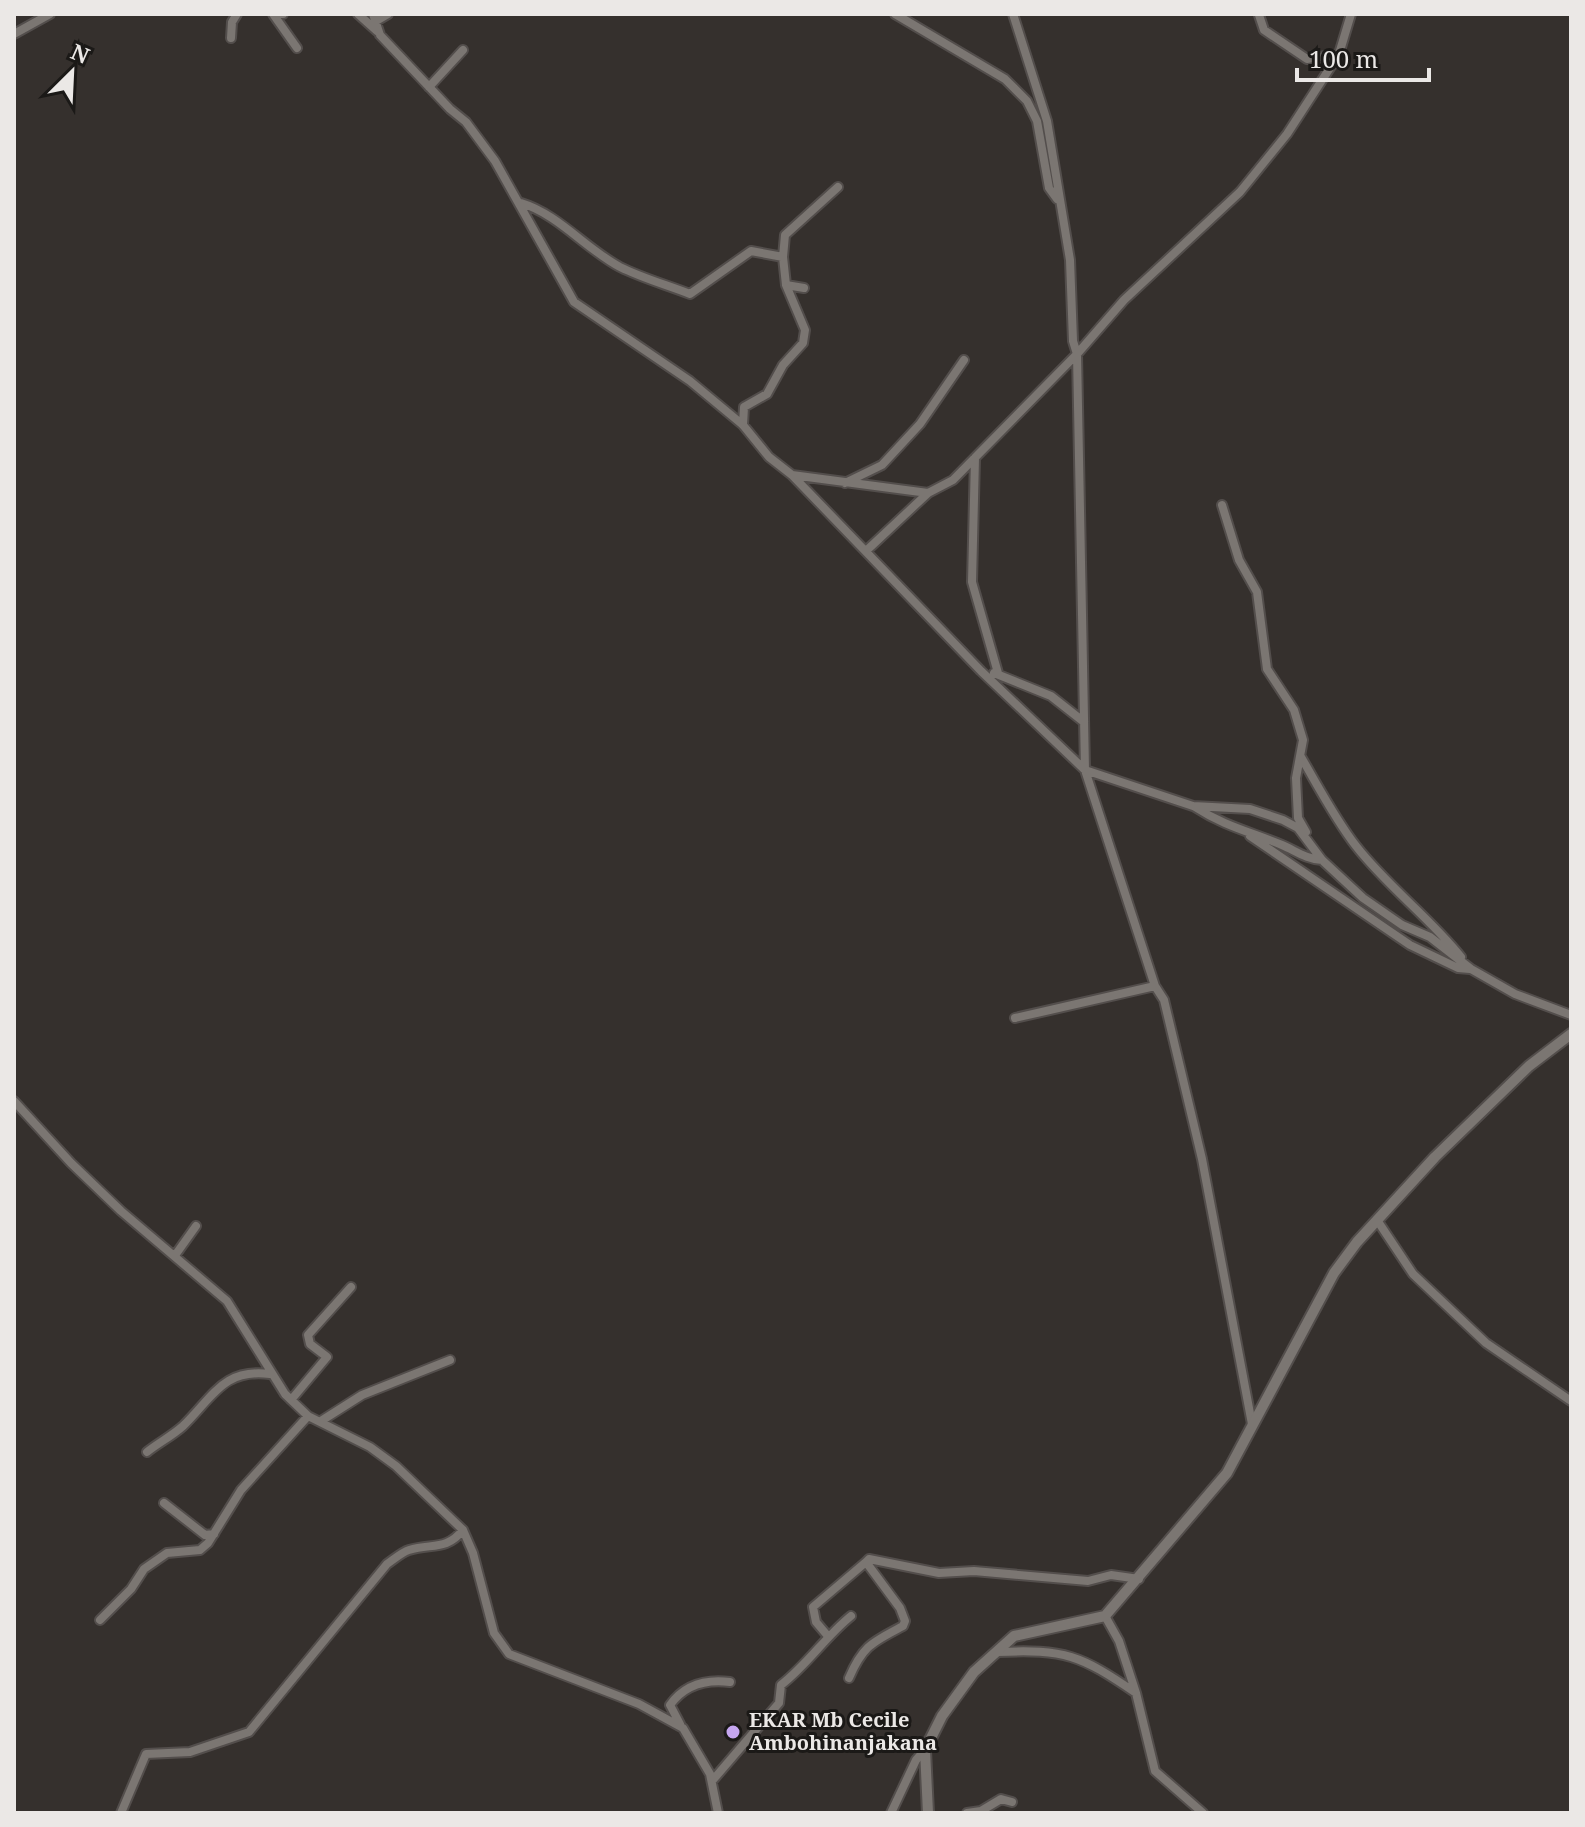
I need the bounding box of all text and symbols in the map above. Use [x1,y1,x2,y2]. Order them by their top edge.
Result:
north arrow [32,32,112,112]
scale bar [1297,32,1429,82]
text: N [67,36,95,70]
text: 100 m [1309,42,1378,75]
place label: EKAR Mb Cecile Ambohinanjakana [749,1706,937,1756]
marker: EKAR Mb Cecile Ambohinanjakana [724,1723,742,1741]

